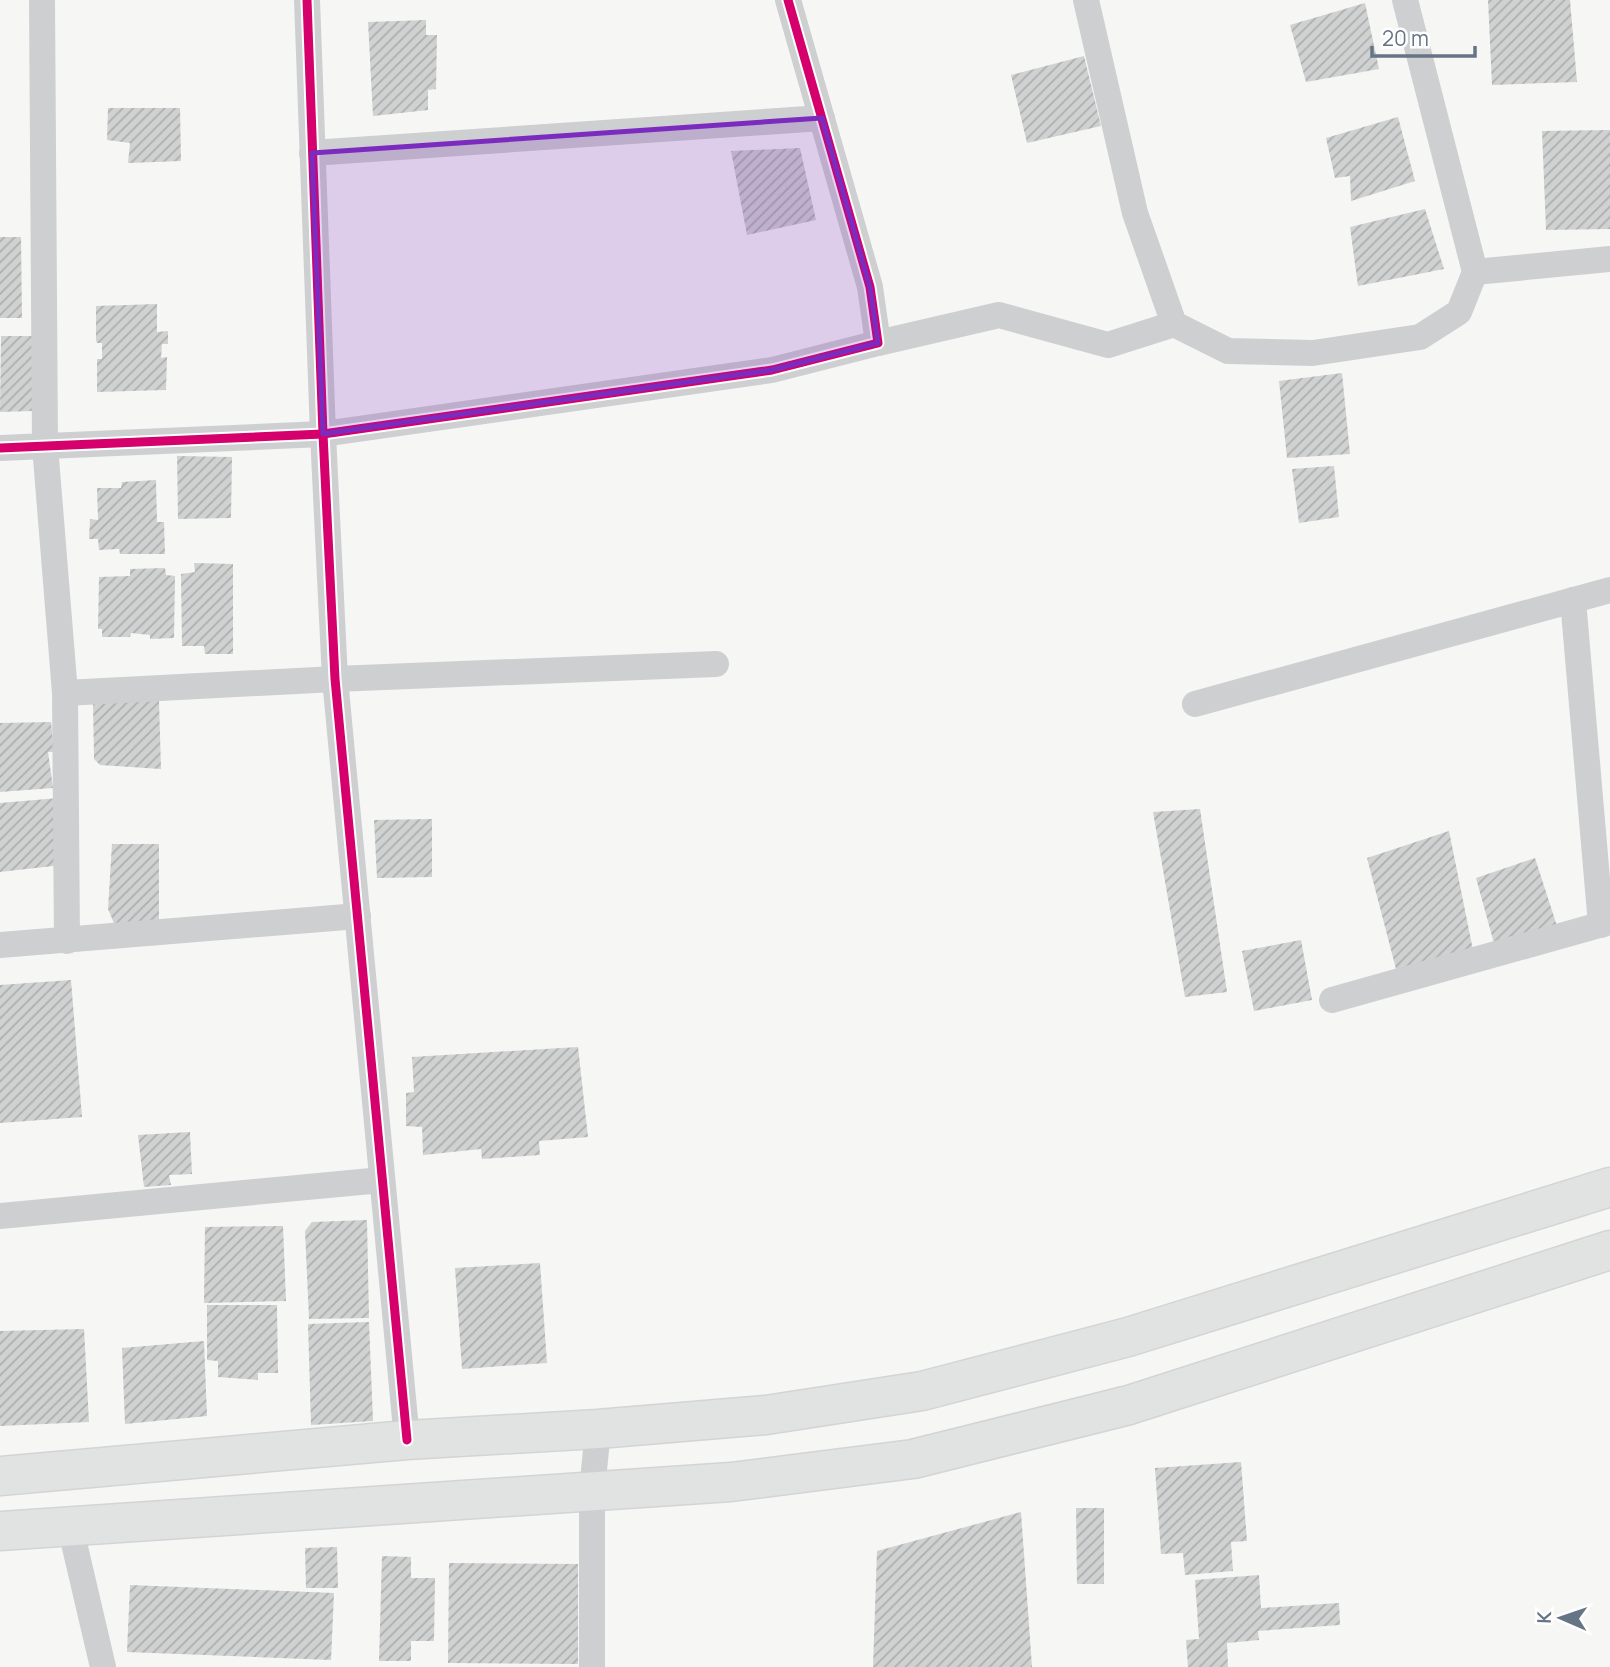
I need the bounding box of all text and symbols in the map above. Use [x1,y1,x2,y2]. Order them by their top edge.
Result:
scale bar [1372,14,1475,58]
text: 20 m [1382,24,1429,52]
north arrow [1526,1583,1596,1653]
text: K [1531,1610,1557,1624]

